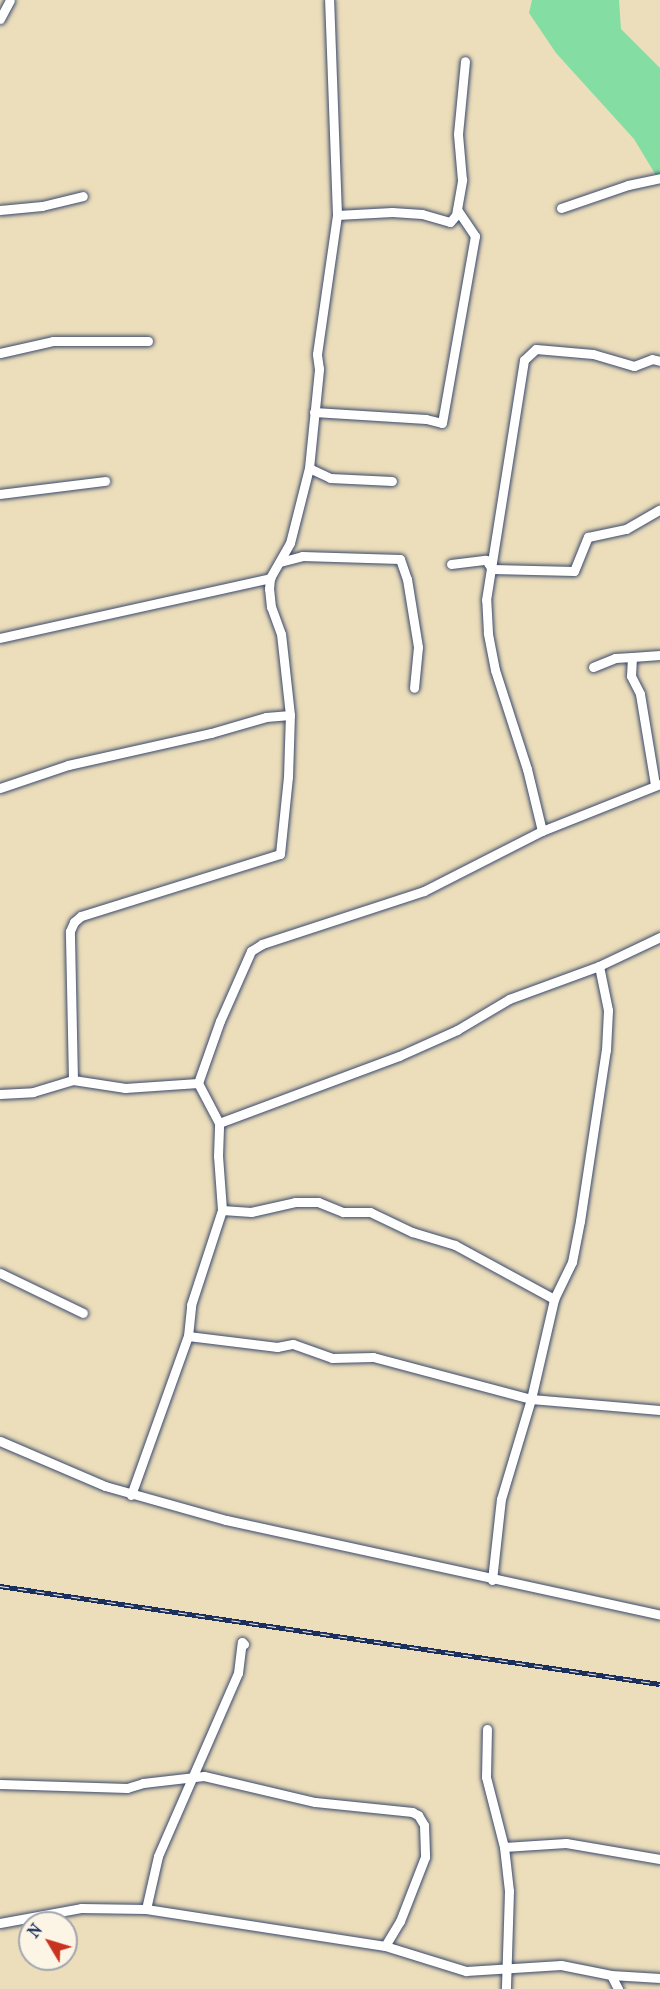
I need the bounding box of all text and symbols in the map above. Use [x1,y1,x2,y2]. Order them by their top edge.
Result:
north arrow [18,1911,78,1971]
text: N [24,1920,46,1941]

